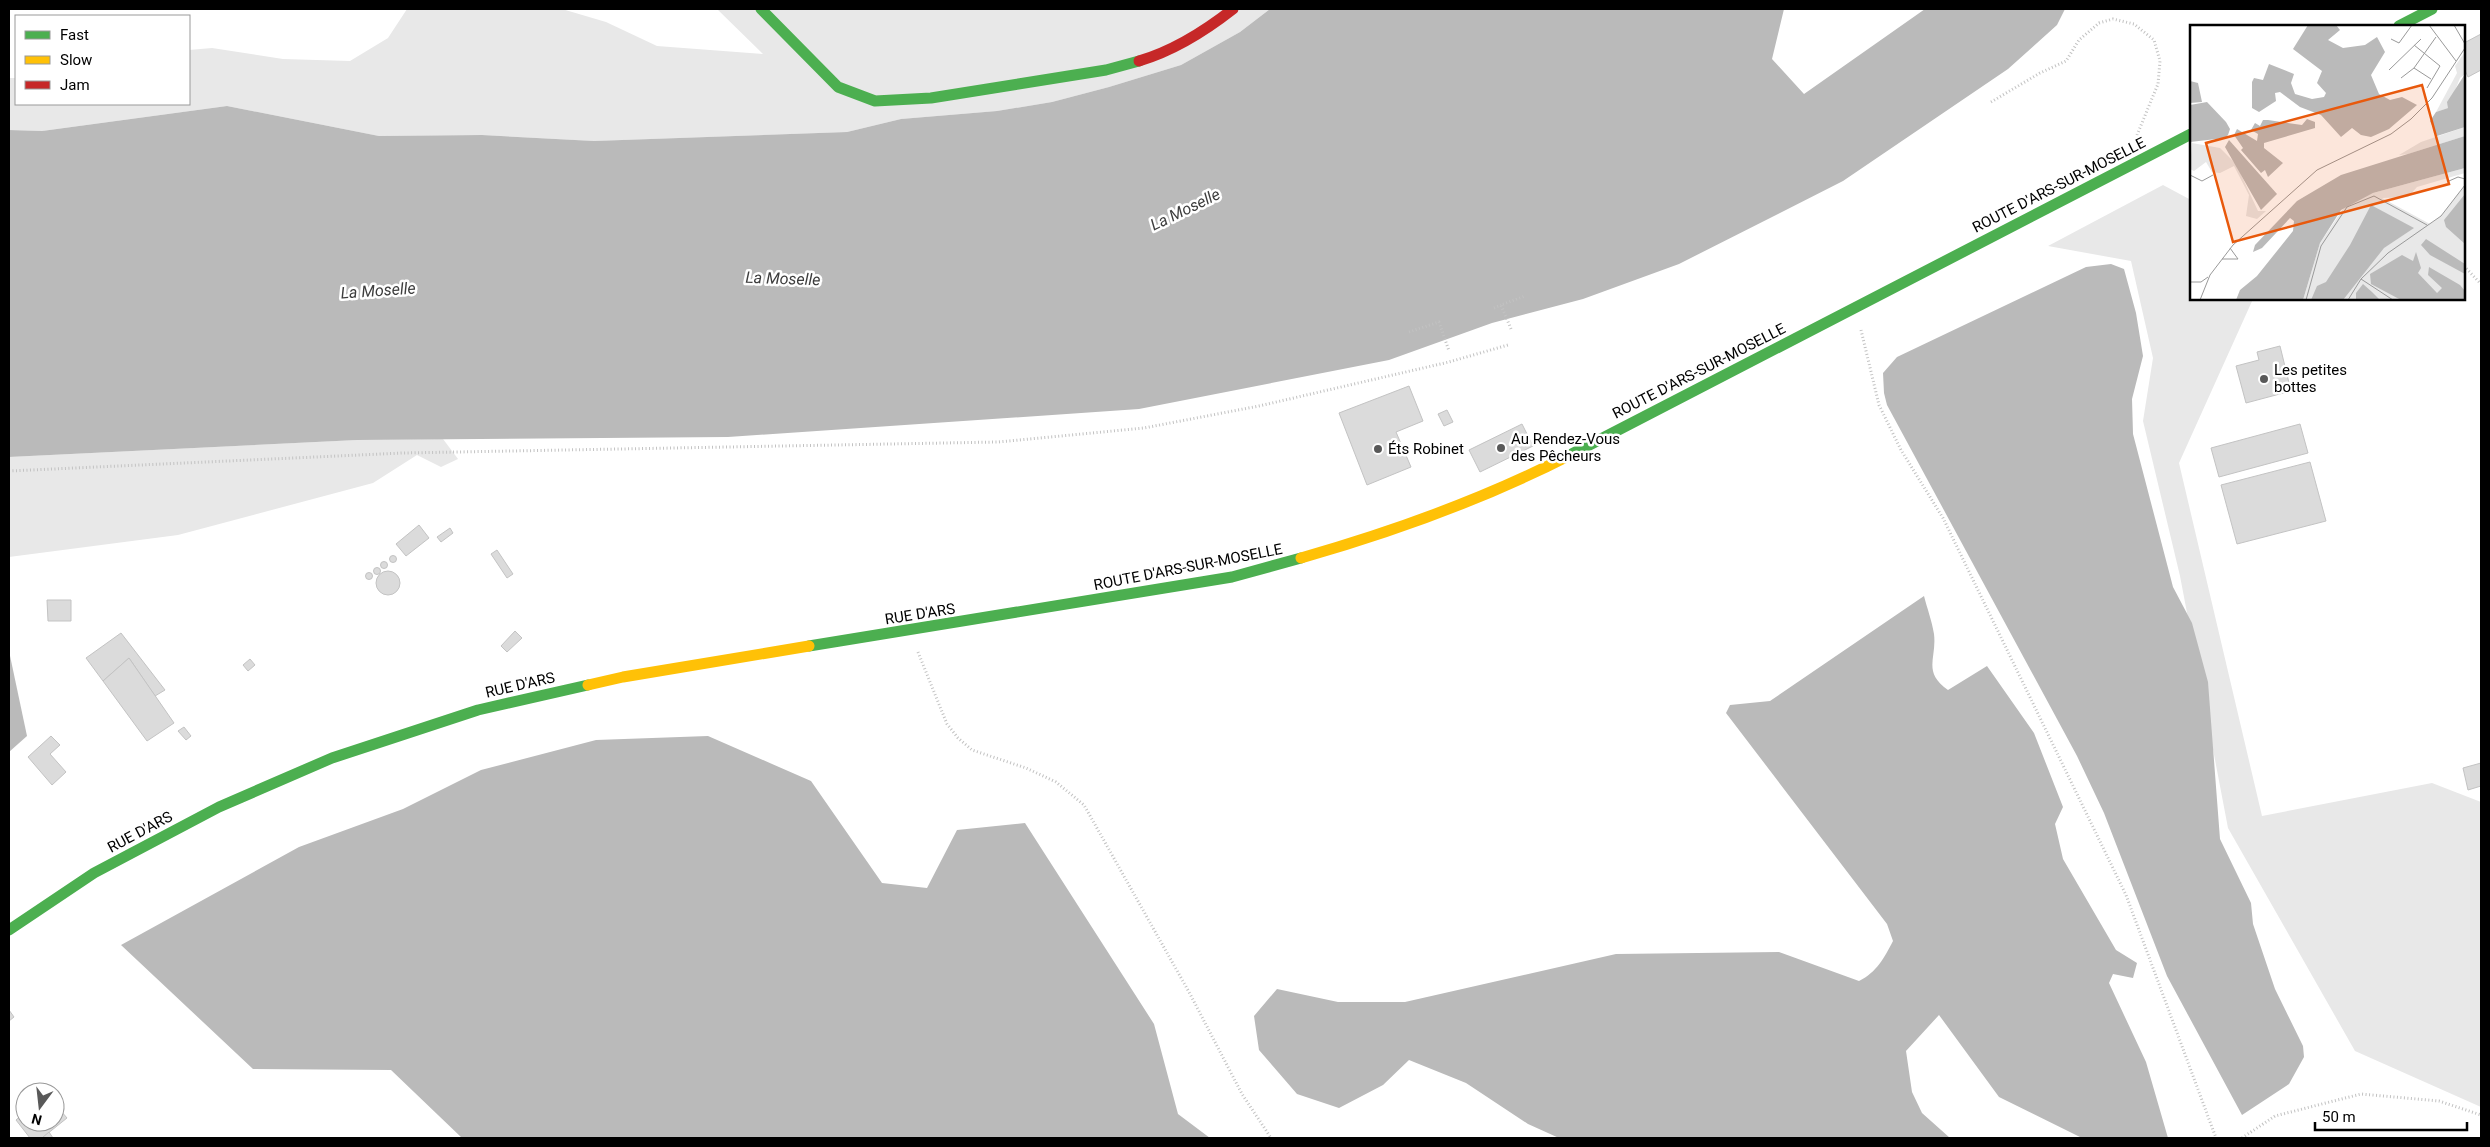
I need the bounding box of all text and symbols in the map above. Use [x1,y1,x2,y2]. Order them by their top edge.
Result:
legend [15,15,190,105]
inset map [2190,25,2465,300]
text: Fast [60,26,89,44]
text: Slow [60,51,92,69]
text: Jam [60,76,90,94]
street label: ROUTE D'ARS-SUR-MOSELLE [1970,133,2149,237]
water label: La Moselle [1147,184,1223,234]
water label: La Moselle [745,268,821,289]
water label: La Moselle [340,278,416,303]
street label: ROUTE D'ARS-SUR-MOSELLE [1610,319,1789,423]
place label: Les petites bottes [2274,361,2347,396]
marker: Les petites bottes [2258,373,2270,385]
place label: Au Rendez-Vous des Pêcheurs [1511,430,1620,465]
place label: Éts Robinet [1388,440,1464,458]
marker: Au Rendez-Vous des Pêcheurs [1495,442,1507,454]
marker: Éts Robinet [1372,443,1384,455]
street label: ROUTE D'ARS-SUR-MOSELLE [1092,540,1284,594]
street label: RUE D'ARS [884,600,956,628]
street label: RUE D'ARS [484,668,557,702]
street label: RUE D'ARS [105,807,176,857]
north arrow [15,1082,65,1132]
scale bar [2315,1100,2468,1132]
text: 50 m [2322,1108,2356,1126]
text: N [30,1111,43,1129]

